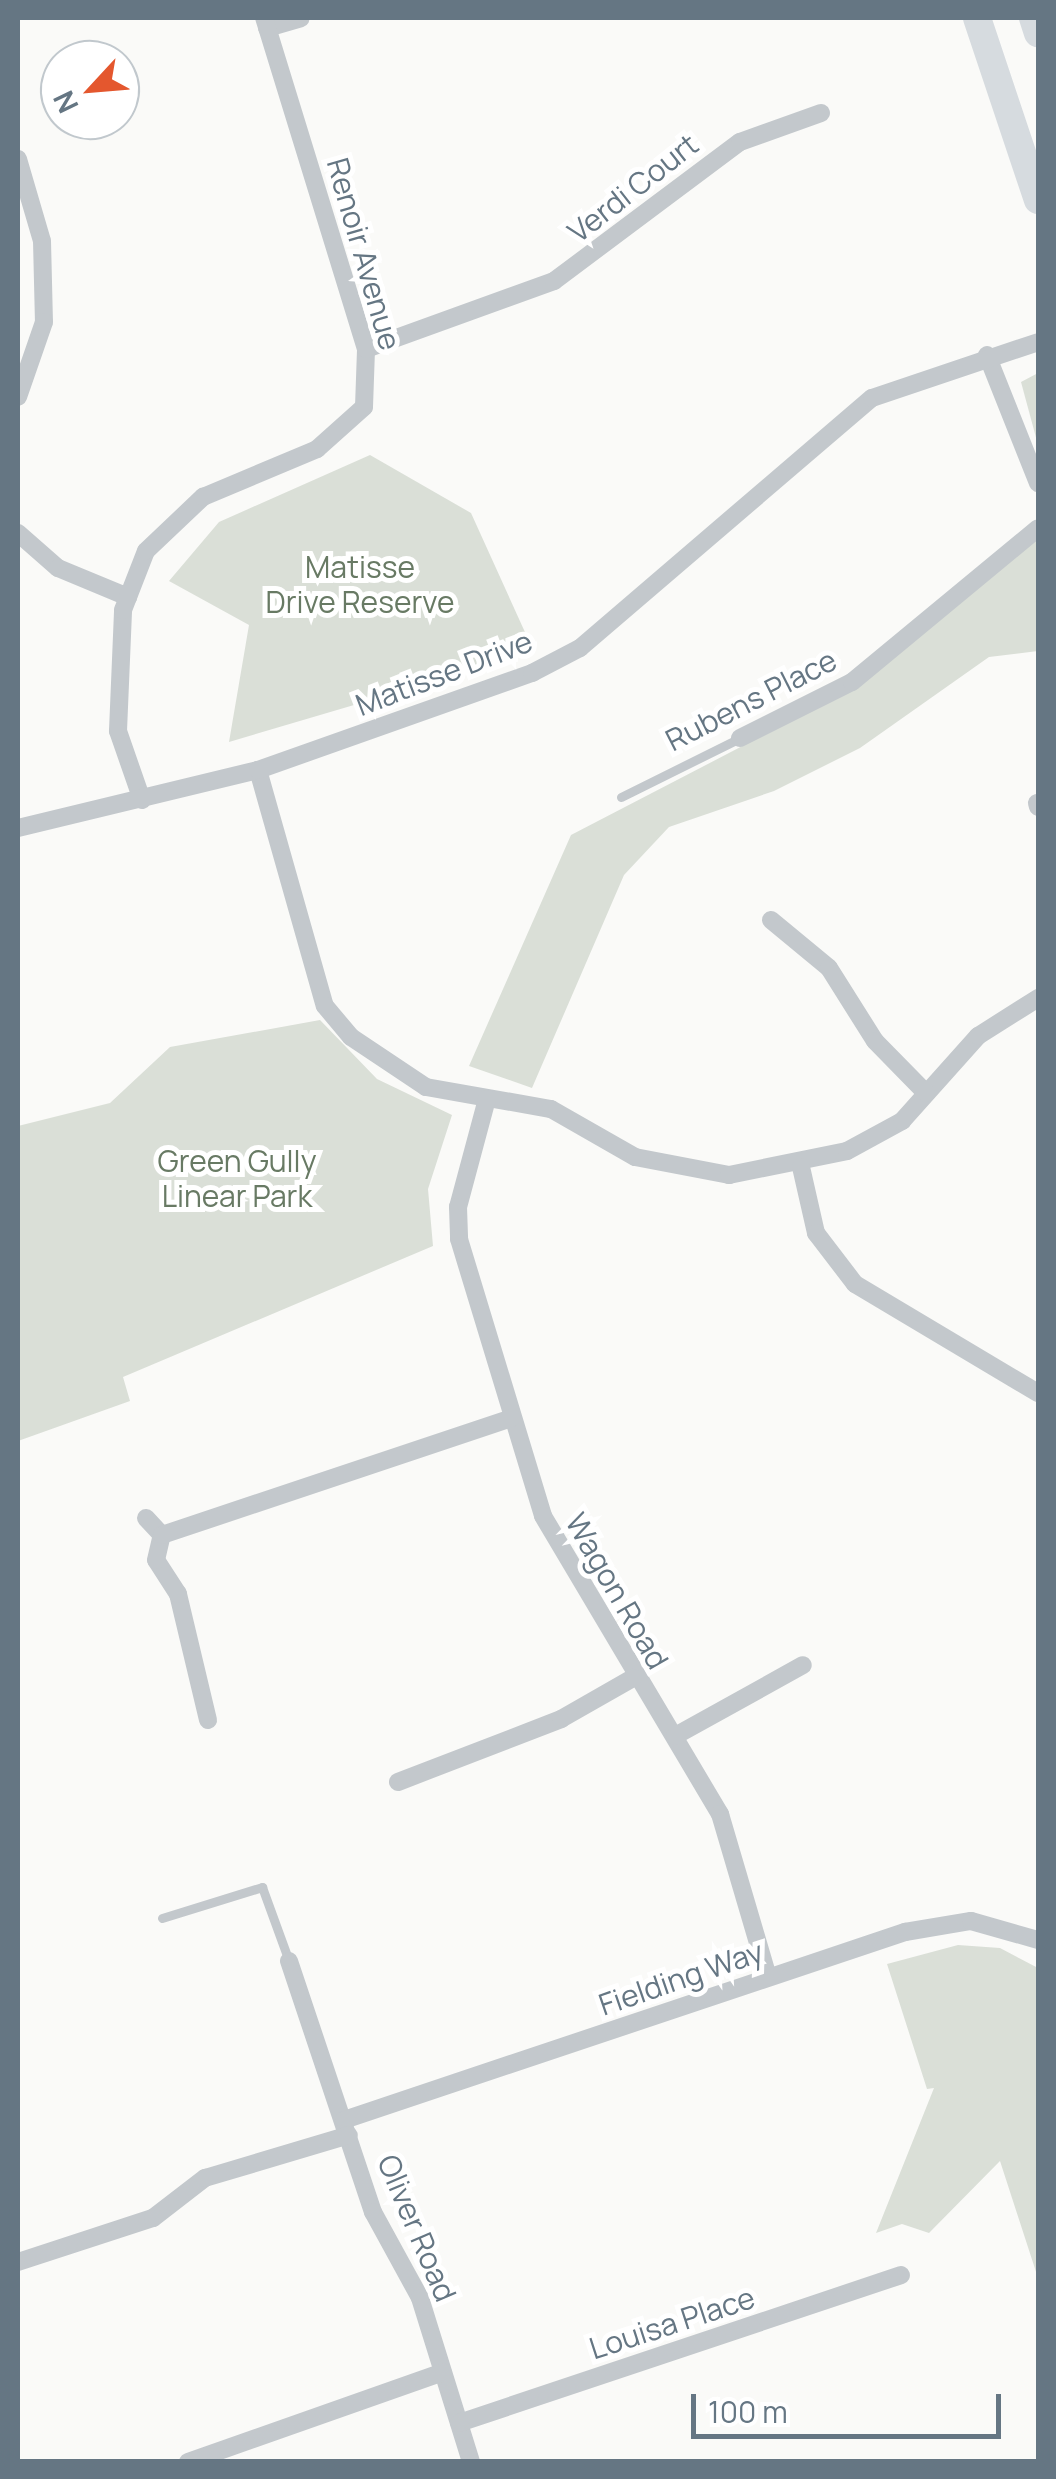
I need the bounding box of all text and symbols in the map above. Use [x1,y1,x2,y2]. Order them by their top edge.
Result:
north arrow [40,40,140,140]
text: N [43,85,86,120]
street label: Verdi Court [561,126,705,250]
street label: Renoir Avenue [319,154,409,354]
park label: Matisse Drive Reserve [266,549,454,620]
street label: Matisse Drive [351,623,537,723]
street label: Rubens Place [660,642,842,758]
park label: Green Gully Linear Park [158,1143,316,1214]
street label: Wagon Road [558,1507,676,1675]
street label: Fielding Way [594,1933,768,2023]
street label: Oliver Road [370,2149,464,2307]
street label: Louisa Place [585,2279,759,2367]
scale bar [696,2374,1006,2436]
text: 100 m [708,2391,788,2432]

